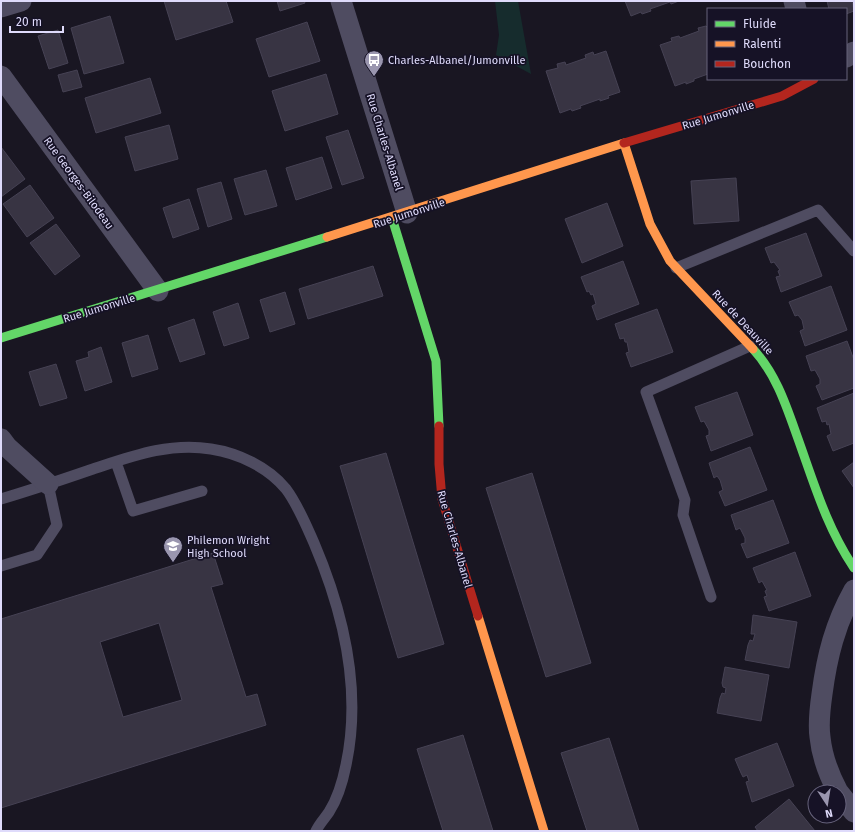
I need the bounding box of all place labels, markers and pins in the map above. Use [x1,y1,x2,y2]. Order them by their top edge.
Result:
bus stop icon: Charles-Albanel/Jumonville [363,49,385,77]
place label: Charles-Albanel/Jumonville [388,54,525,67]
place label: Philemon Wright High School [187,534,270,560]
school or university icon: Philemon Wright High School [162,535,184,563]

